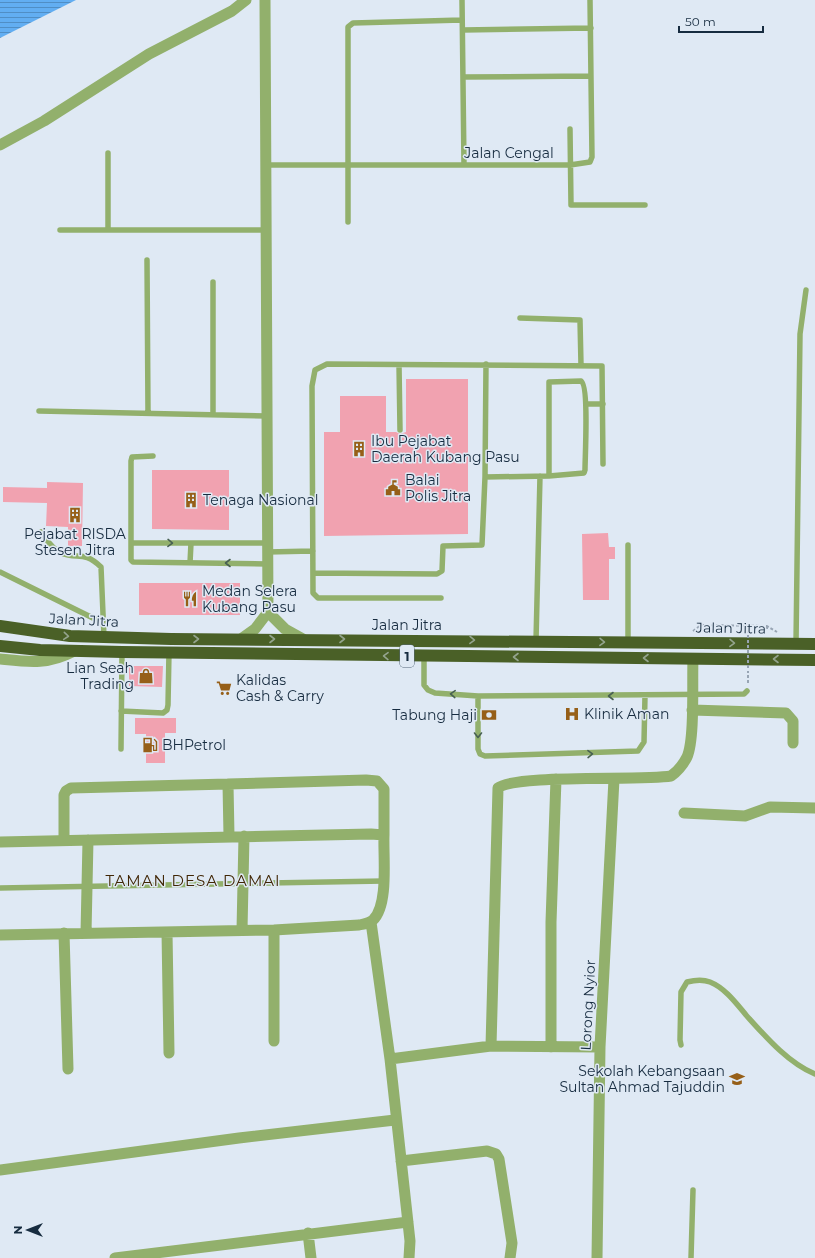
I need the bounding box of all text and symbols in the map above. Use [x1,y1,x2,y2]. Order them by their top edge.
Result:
scale bar [679,8,763,34]
text: 50 m [685,14,716,29]
street label: Jalan Cengal [463,144,554,162]
place label: Ibu Pejabat Daerah Kubang Pasu [371,432,520,466]
building icon: Ibu Pejabat Daerah Kubang Pasu [350,440,368,458]
place label: Balai Polis Jitra [405,471,471,505]
public building icon: Balai Polis Jitra [384,479,402,497]
building icon: Tenaga Nasional [182,491,200,509]
place label: Tenaga Nasional [203,491,318,509]
building icon: Pejabat RISDA Stesen Jitra [66,506,84,524]
place label: Pejabat RISDA Stesen Jitra [24,525,127,559]
one-way arrow [167,539,173,547]
one-way arrow [225,559,231,568]
place label: Medan Selera Kubang Pasu [202,582,297,616]
restaurant icon: Medan Selera Kubang Pasu [181,590,199,608]
street label: Jalan Jitra [48,609,119,631]
street label: Jalan Jitra [371,616,442,634]
street label: Jalan Jitra [695,618,766,638]
one-way arrow [63,631,69,640]
one-way arrow [193,635,199,643]
one-way arrow [269,635,275,643]
one-way arrow [339,635,345,643]
one-way arrow [469,636,475,644]
one-way arrow [599,637,605,646]
one-way arrow [729,639,735,647]
road number: 1 [400,645,414,667]
one-way arrow [383,652,389,660]
one-way arrow [513,653,519,661]
one-way arrow [643,654,649,662]
one-way arrow [773,655,779,663]
place label: Lian Seah Trading [66,659,134,693]
shop icon: Lian Seah Trading [137,667,155,685]
place label: Kalidas Cash & Carry [236,671,324,705]
supermarket icon: Kalidas Cash & Carry [215,679,233,697]
one-way arrow [450,690,456,699]
one-way arrow [608,692,614,700]
hospital icon: Klinik Aman [563,705,581,723]
place label: Klinik Aman [584,705,669,723]
place label: Tabung Haji [392,706,477,724]
bank icon: Tabung Haji [480,706,498,724]
one-way arrow [474,732,482,738]
fuel station icon: BHPetrol [141,736,159,754]
place label: BHPetrol [162,736,226,754]
one-way arrow [587,750,593,758]
district label: TAMAN DESA DAMAI [106,871,281,890]
street label: Lorong Nyior [577,959,599,1051]
place label: Sekolah Kebangsaan Sultan Ahmad Tajuddin [559,1062,725,1096]
school or university icon: Sekolah Kebangsaan Sultan Ahmad Tajuddin [728,1070,746,1088]
north arrow [8,1210,48,1250]
text: N [11,1226,25,1234]

